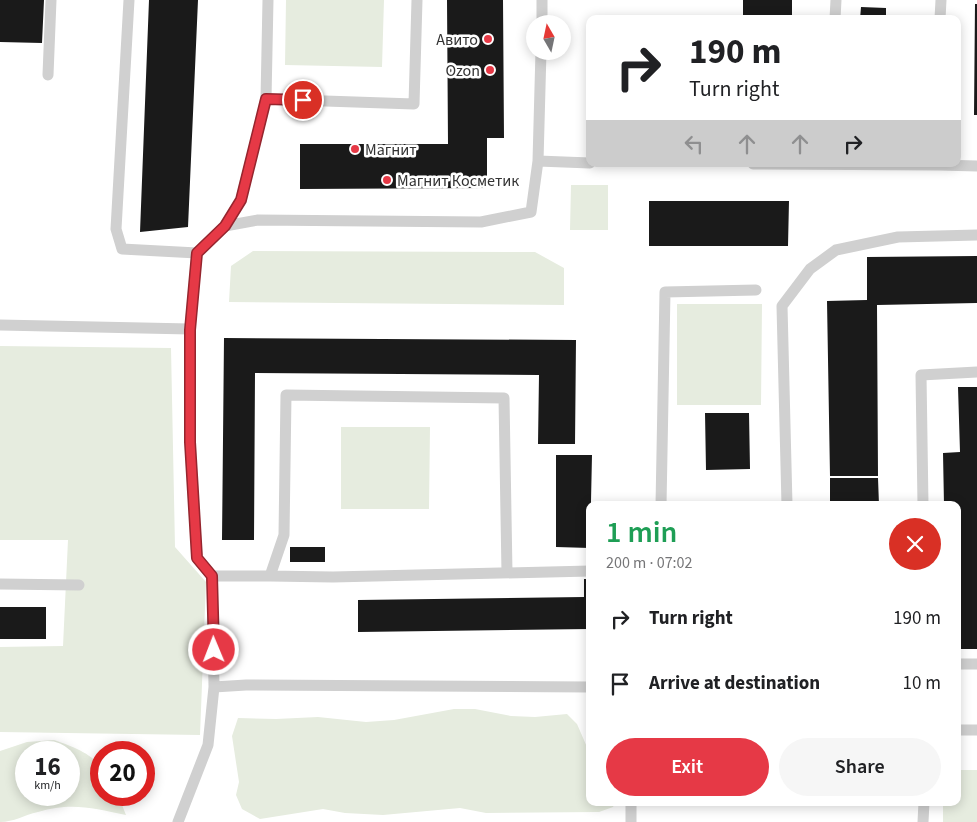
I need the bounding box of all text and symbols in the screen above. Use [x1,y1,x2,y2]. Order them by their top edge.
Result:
north arrow [526,15,571,60]
map controls [526,15,571,60]
text: 190 m [689,27,781,77]
place label: Авито [436,29,478,51]
marker: Авито [482,33,494,45]
icon: right [606,35,671,100]
place label: Ozon [445,60,480,82]
marker: Ozon [484,64,496,76]
text: Turn right [689,73,779,105]
pin [282,79,324,121]
icon: arrive [289,86,317,114]
icon: left [680,130,708,158]
icon: ahead [733,130,761,158]
icon: ahead [786,130,814,158]
icon: right [839,130,867,158]
place label: Магнит [365,139,417,161]
marker: Магнит [349,143,361,155]
place label: Магнит Косметик [397,170,519,192]
marker: Магнит Косметик [381,174,393,186]
text: 1 min [606,511,677,554]
button: close [889,518,941,570]
text: 200 m · 07:02 [606,552,693,574]
icon: right [606,605,634,633]
text: Turn right [649,605,733,632]
text: 190 m [893,605,941,632]
position arrow [187,623,239,675]
icon: arrive [606,670,634,698]
text: Arrive at destination [649,670,820,697]
text: 10 m [903,670,941,697]
button: Exit [606,738,769,796]
button: Share [779,738,941,796]
speed limit sign: 20 [90,741,155,806]
text: 16 [34,749,61,785]
text: km/h [34,777,61,794]

